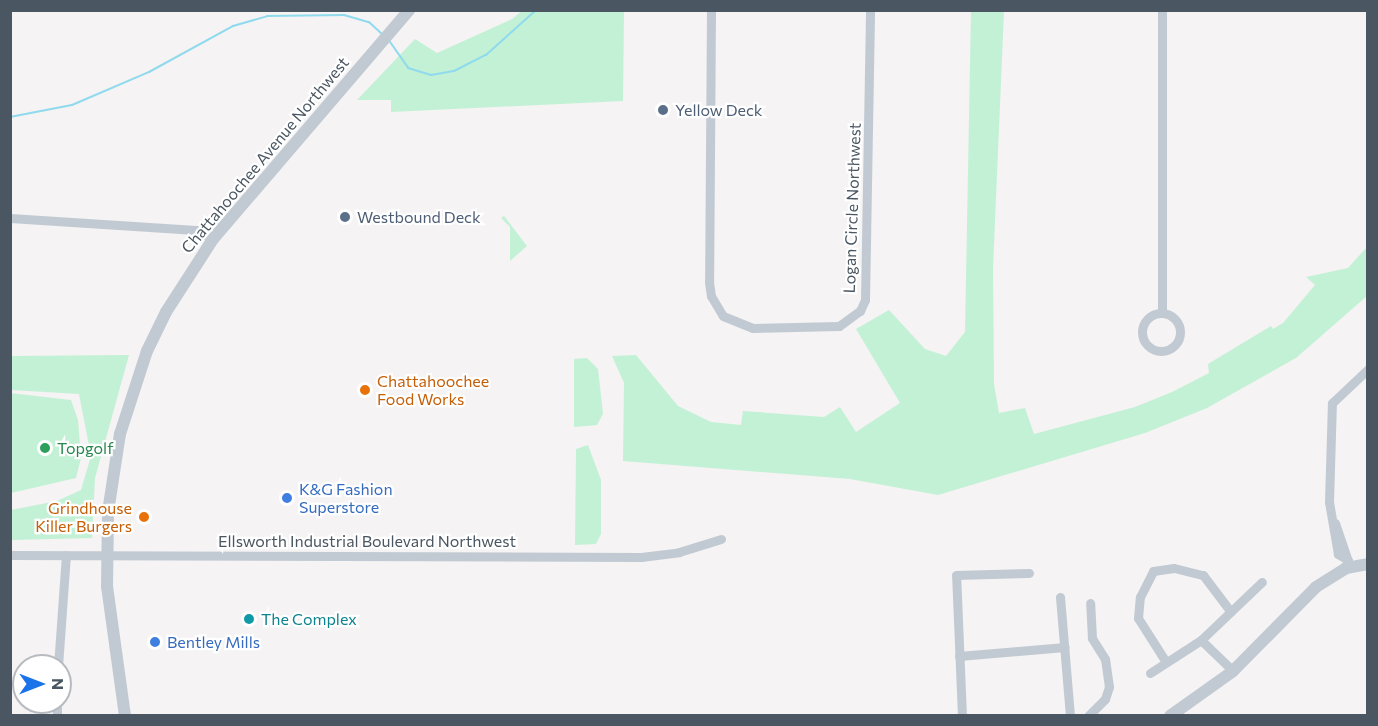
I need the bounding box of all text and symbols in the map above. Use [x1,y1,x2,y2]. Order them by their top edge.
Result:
street label: Chattahoochee Avenue Northwest [177,53,353,257]
place label: Yellow Deck [675,100,762,120]
marker: Yellow Deck [656,103,670,117]
street label: Logan Circle Northwest [839,122,865,294]
place label: Westbound Deck [357,207,481,227]
marker: Westbound Deck [338,210,352,224]
place label: Chattahoochee Food Works [377,371,489,409]
marker: Chattahoochee Food Works [358,383,372,397]
place label: Topgolf [57,438,113,458]
marker: Topgolf [38,441,52,455]
place label: K&G Fashion Superstore [299,479,393,517]
marker: K&G Fashion Superstore [280,491,294,505]
place label: Grindhouse Killer Burgers [35,498,132,536]
marker: Grindhouse Killer Burgers [137,510,151,524]
street label: Ellsworth Industrial Boulevard Northwest [218,531,516,551]
place label: The Complex [261,609,357,629]
marker: The Complex [242,612,256,626]
place label: Bentley Mills [167,632,260,652]
marker: Bentley Mills [148,635,162,649]
north arrow [12,654,72,714]
text: N [49,678,68,690]

